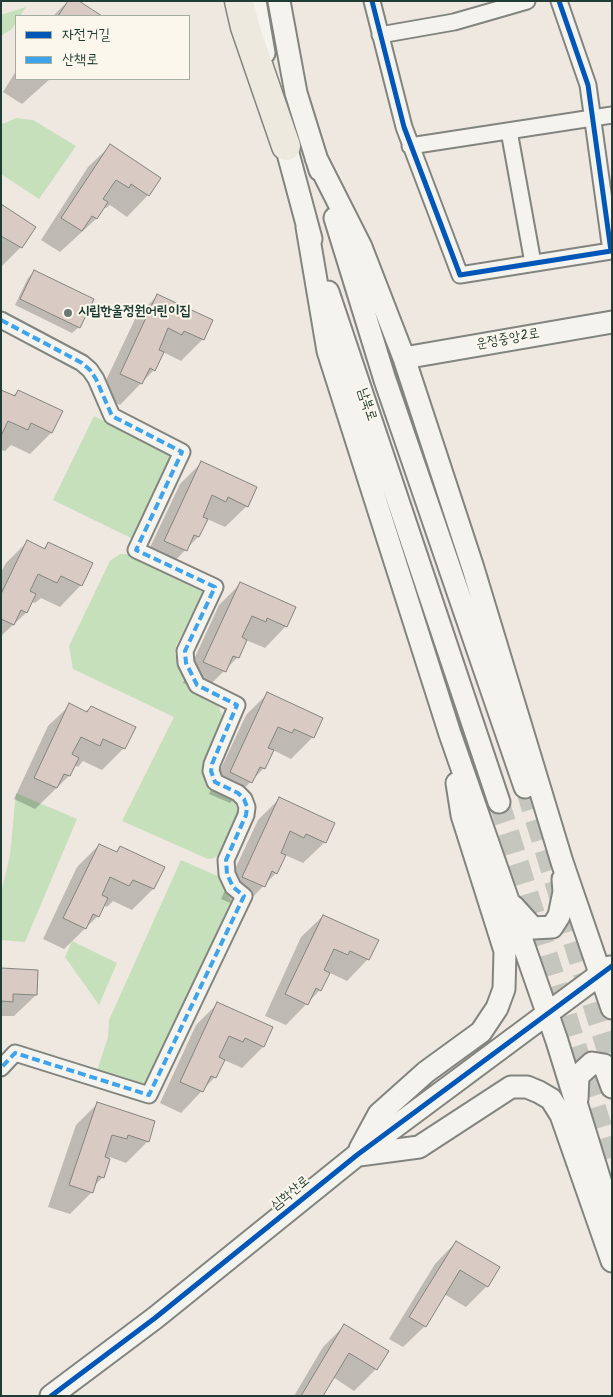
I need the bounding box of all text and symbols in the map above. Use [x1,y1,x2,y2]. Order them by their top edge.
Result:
legend [15,15,190,80]
text: 자전거길 [62,23,110,47]
text: 산책로 [62,48,98,72]
place label: 시립한울정원어린이집 [78,305,191,321]
marker: 시립한울정원어린이집 [62,307,74,319]
street label: 운정중앙2로 [475,326,541,354]
street label: 남북로 [353,386,379,424]
street label: 심학산로 [268,1173,314,1215]

